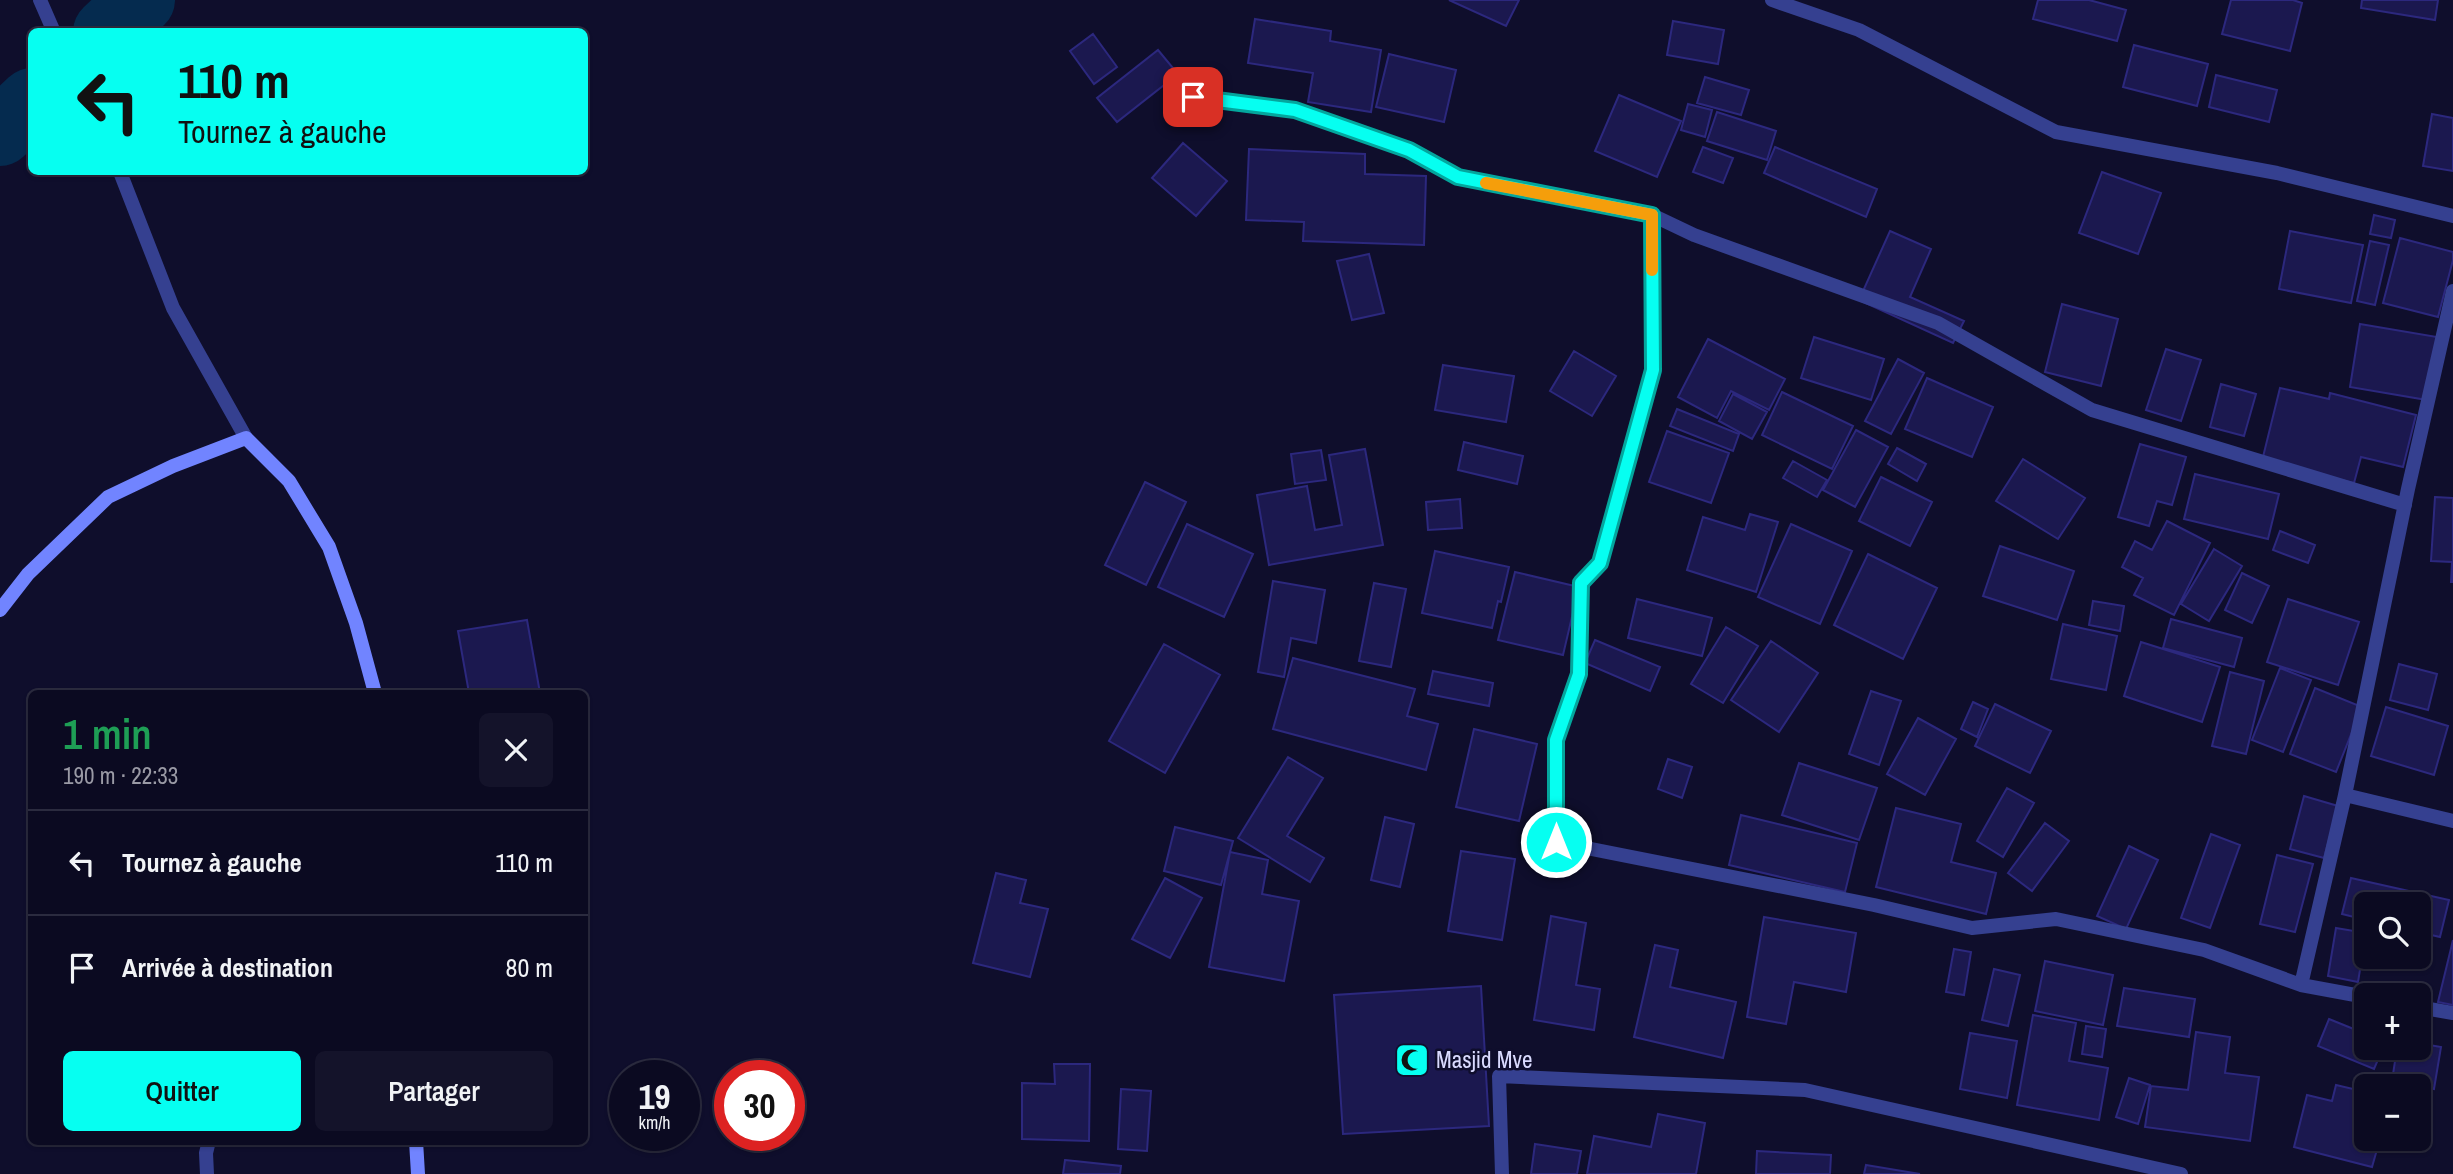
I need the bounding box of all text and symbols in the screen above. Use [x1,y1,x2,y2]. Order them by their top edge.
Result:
text: 110 m [178,47,290,113]
icon: left [63,56,154,147]
pin [1163,67,1223,127]
icon: arrive [1174,78,1212,116]
text: Tournez à gauche [178,110,387,153]
text: 1 min [63,706,152,762]
button: close [479,713,553,787]
text: 190 m · 22:33 [63,760,178,791]
position arrow [1519,805,1593,879]
icon: left [63,844,101,882]
text: Tournez à gauche [122,845,302,880]
text: 110 m [495,845,553,880]
map controls [2354,892,2431,1151]
button: search [2354,892,2431,969]
icon: arrive [63,949,101,987]
text: Arrivée à destination [122,950,333,985]
text: 80 m [506,950,553,985]
button: + [2354,983,2431,1060]
mosque icon: Masjid Mve [1393,1041,1431,1079]
place label: Masjid Mve [1436,1044,1532,1075]
button: Quitter [63,1051,301,1131]
button: Partager [315,1051,553,1131]
speed limit sign: 30 [714,1060,805,1151]
text: 19 [639,1073,670,1120]
button: − [2354,1074,2431,1151]
text: km/h [639,1110,671,1135]

